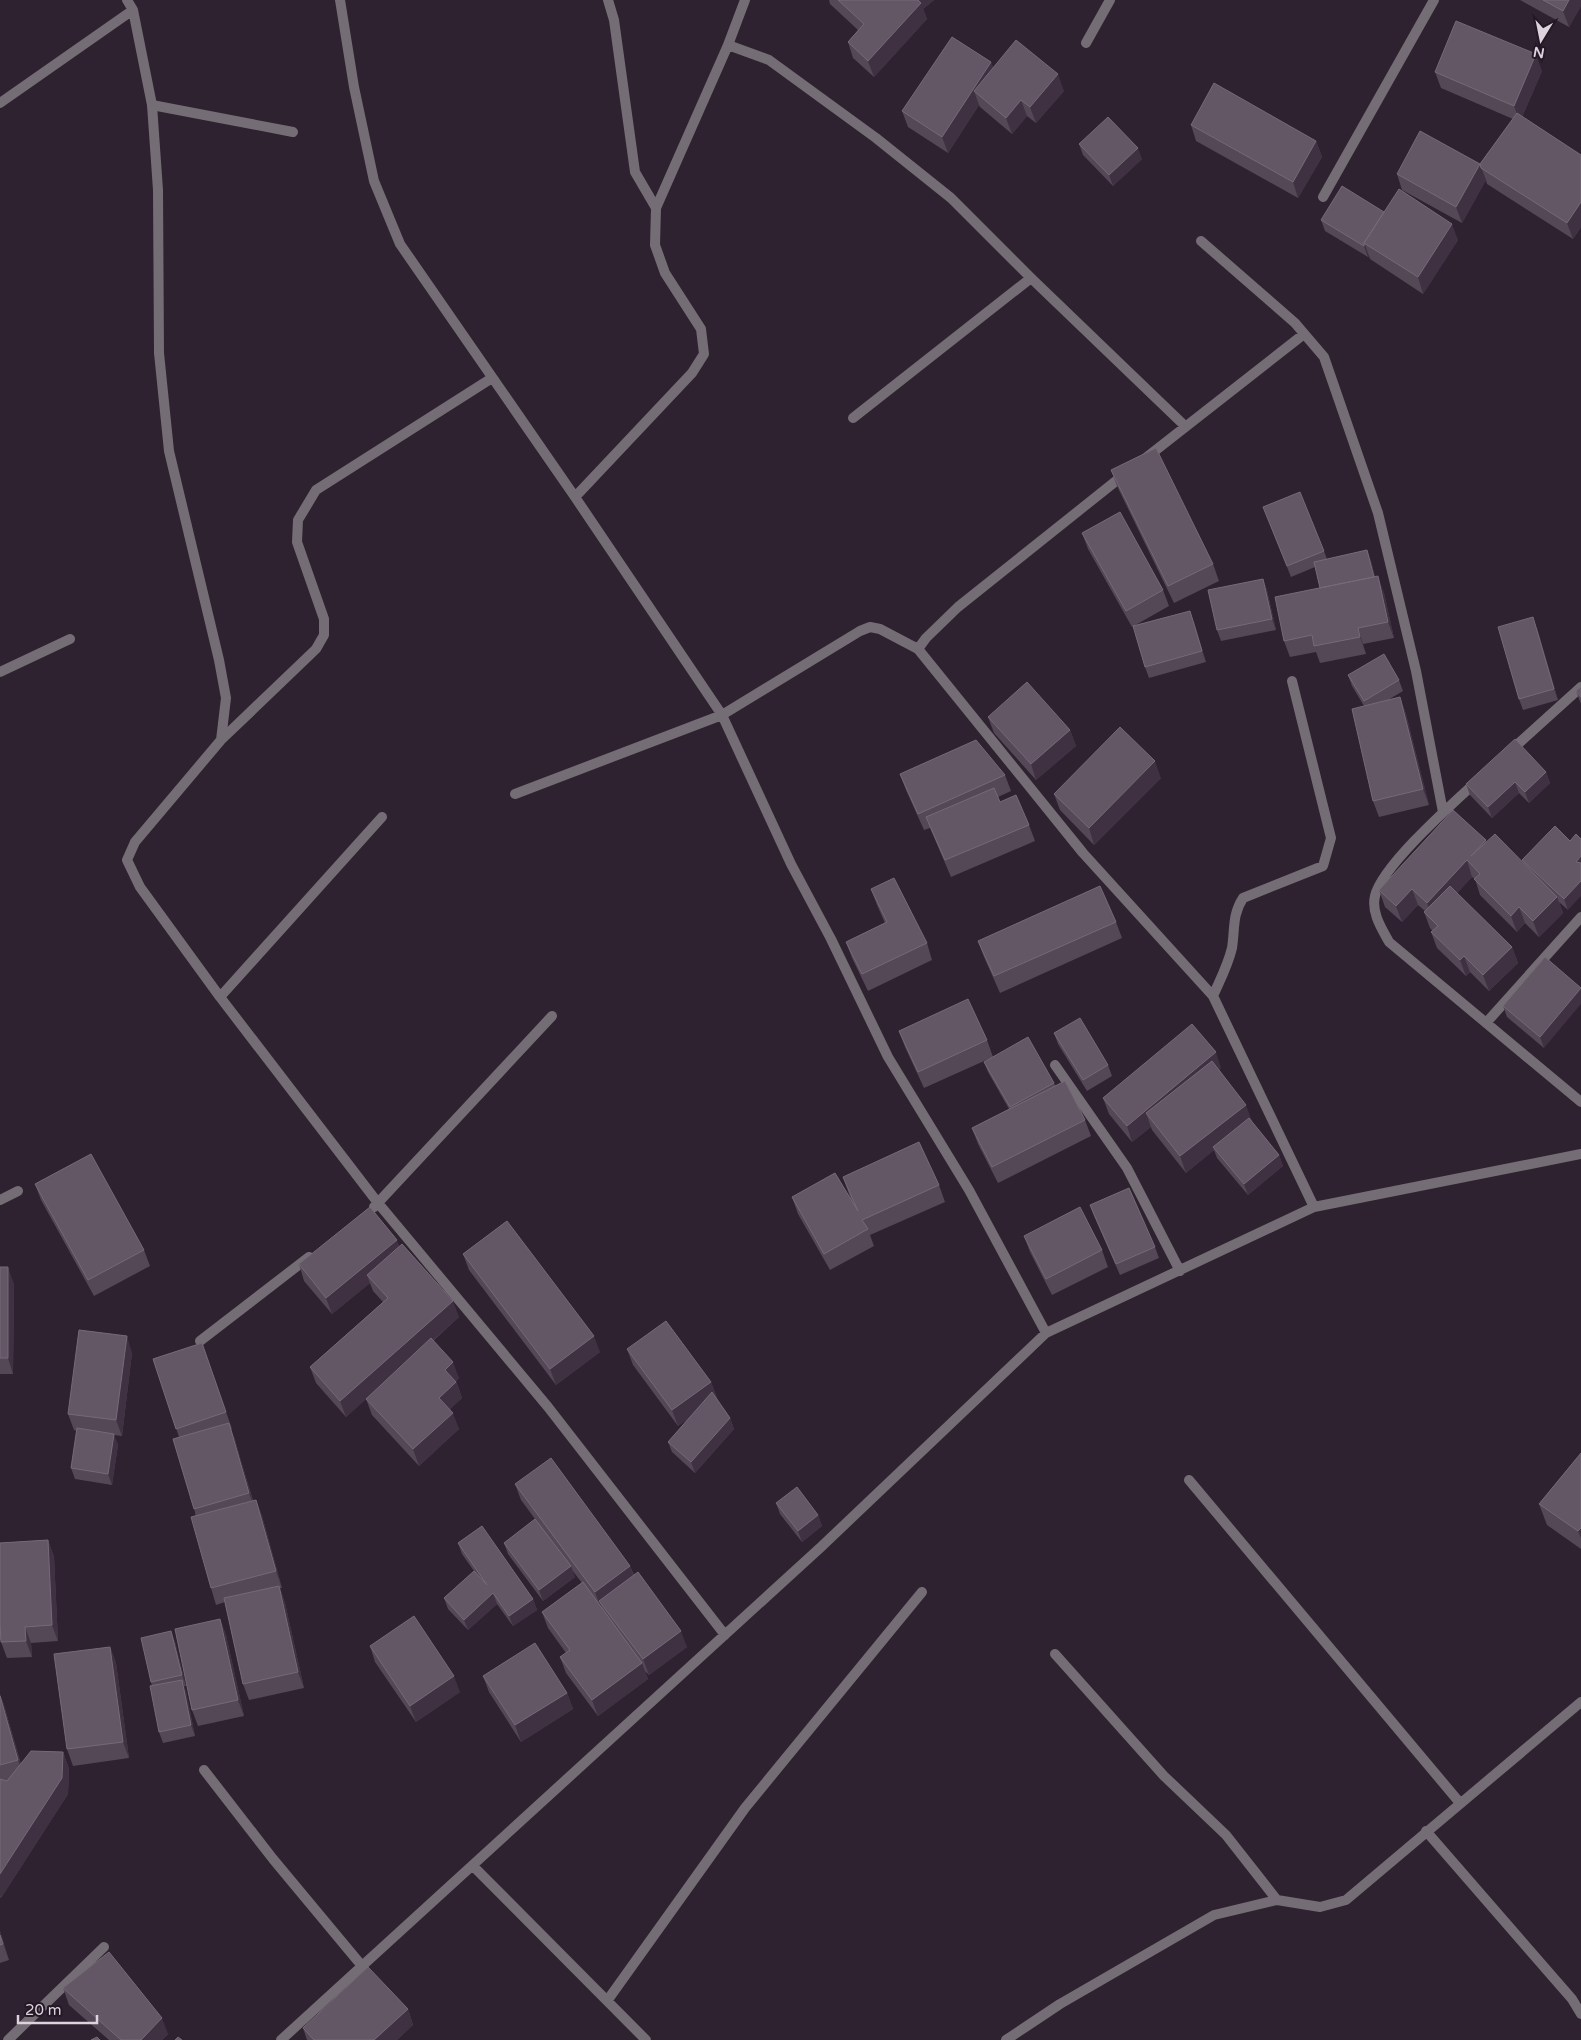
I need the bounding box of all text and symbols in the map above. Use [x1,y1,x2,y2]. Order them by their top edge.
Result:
north arrow [1516,15,1566,65]
text: N [1532,43,1546,62]
scale bar [18,1992,96,2024]
text: 20 m [25,2001,62,2019]

